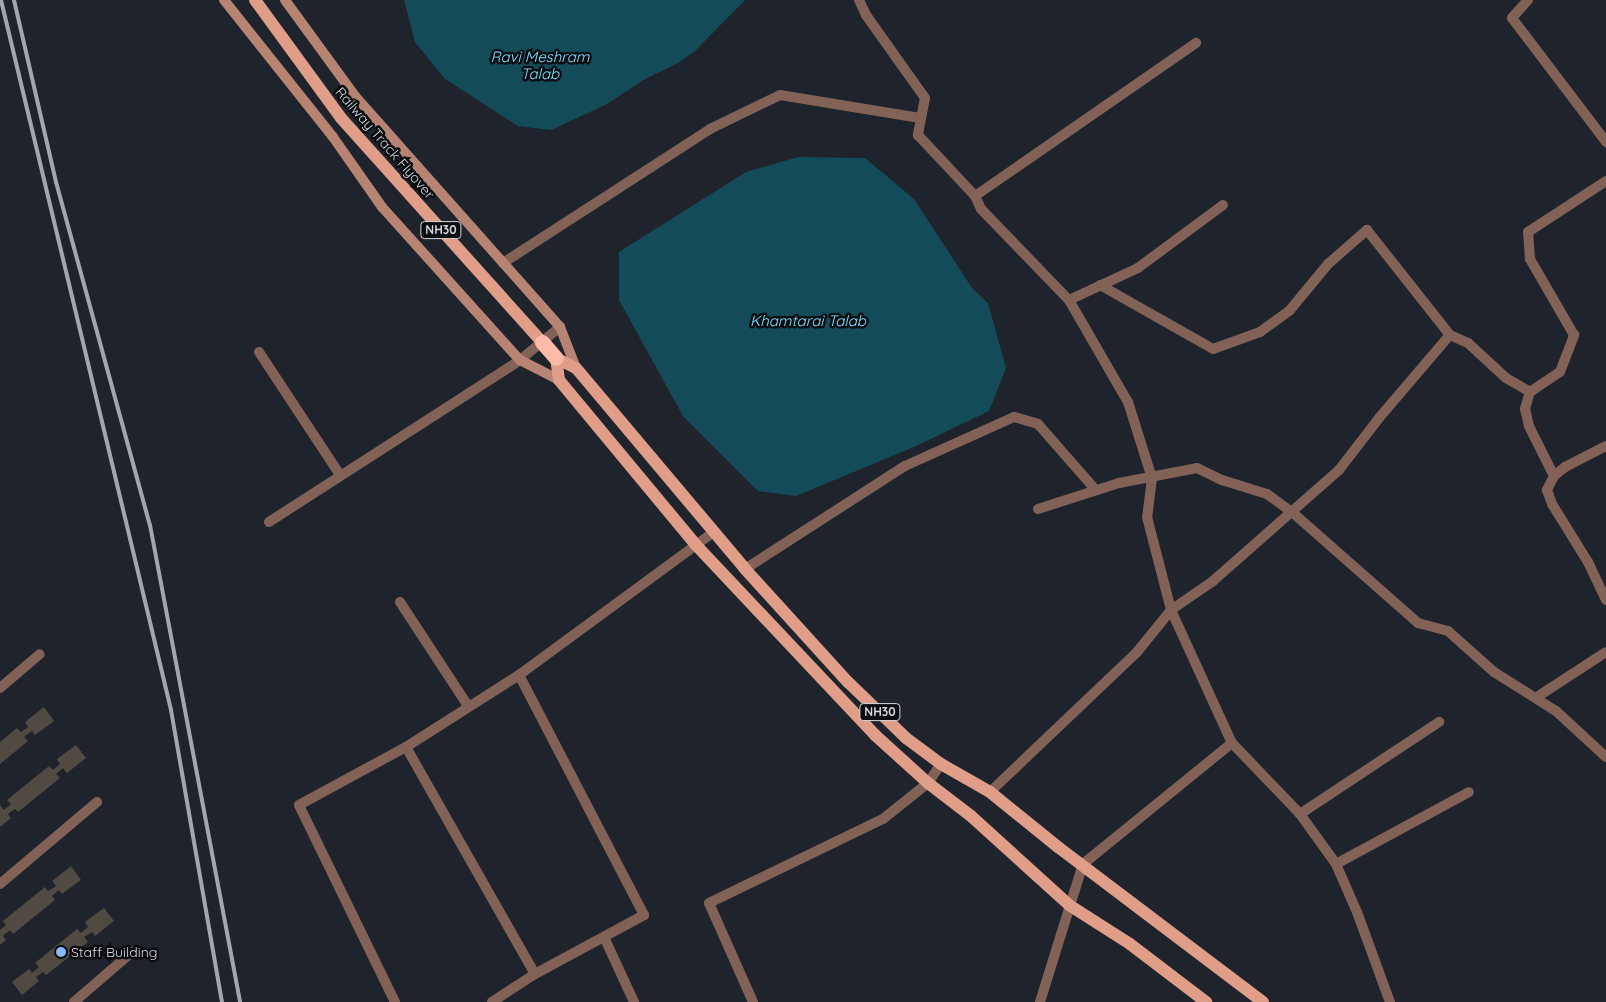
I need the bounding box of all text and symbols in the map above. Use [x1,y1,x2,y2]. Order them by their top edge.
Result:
water label: Ravi Meshram Talab [490,47,590,82]
street label: Railway Track Flyover [332,84,438,202]
road number: NH30 [420,220,462,240]
water label: Khamtarai Talab [750,312,866,330]
road number: NH30 [859,702,901,722]
place label: Staff Building [71,944,157,960]
marker: Staff Building [55,946,67,958]

